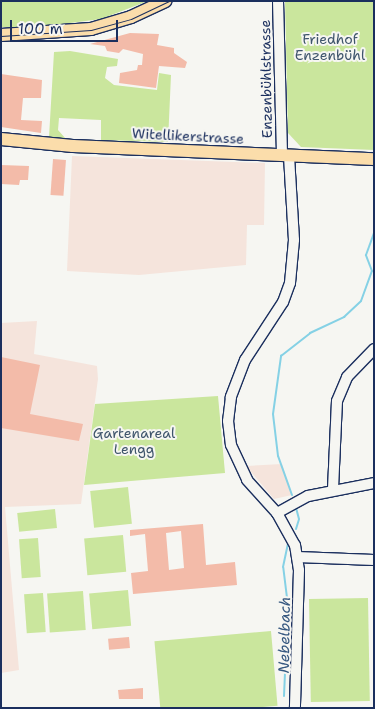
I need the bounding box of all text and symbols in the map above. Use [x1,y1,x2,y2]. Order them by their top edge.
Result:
scale bar [12,10,120,42]
text: 100 m [18,19,63,39]
street label: Enzenbühlstrasse [257,20,275,138]
park label: Friedhof Enzenbühl [295,31,365,64]
street label: Witellikerstrasse [131,125,245,147]
park label: Gartenareal Lengg [93,425,175,458]
water label: Nebelbach [275,597,295,673]

